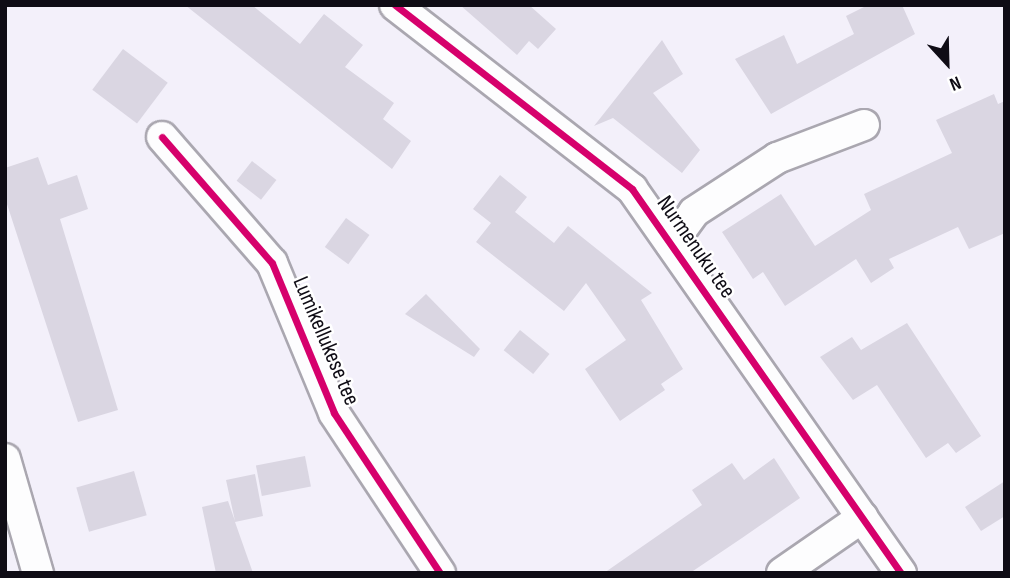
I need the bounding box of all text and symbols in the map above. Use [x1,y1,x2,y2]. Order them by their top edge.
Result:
north arrow [912,28,982,98]
text: N [946,70,964,95]
street label: Nurmenuku tee [651,190,741,304]
street label: Lumikellukese tee [287,272,365,410]

